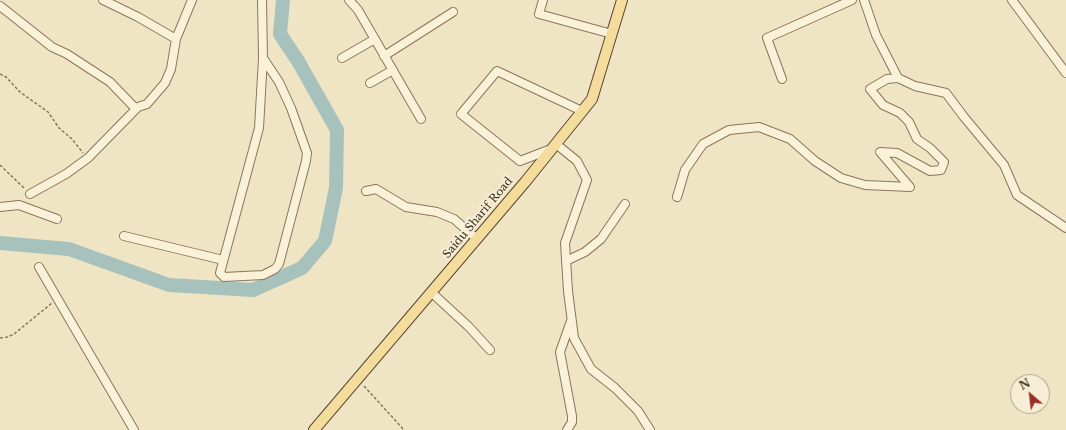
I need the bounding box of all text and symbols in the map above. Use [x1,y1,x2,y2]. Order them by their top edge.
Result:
street label: Saidu Sharif Road [440,175,516,261]
north arrow [1010,374,1050,414]
text: N [1017,376,1033,393]

